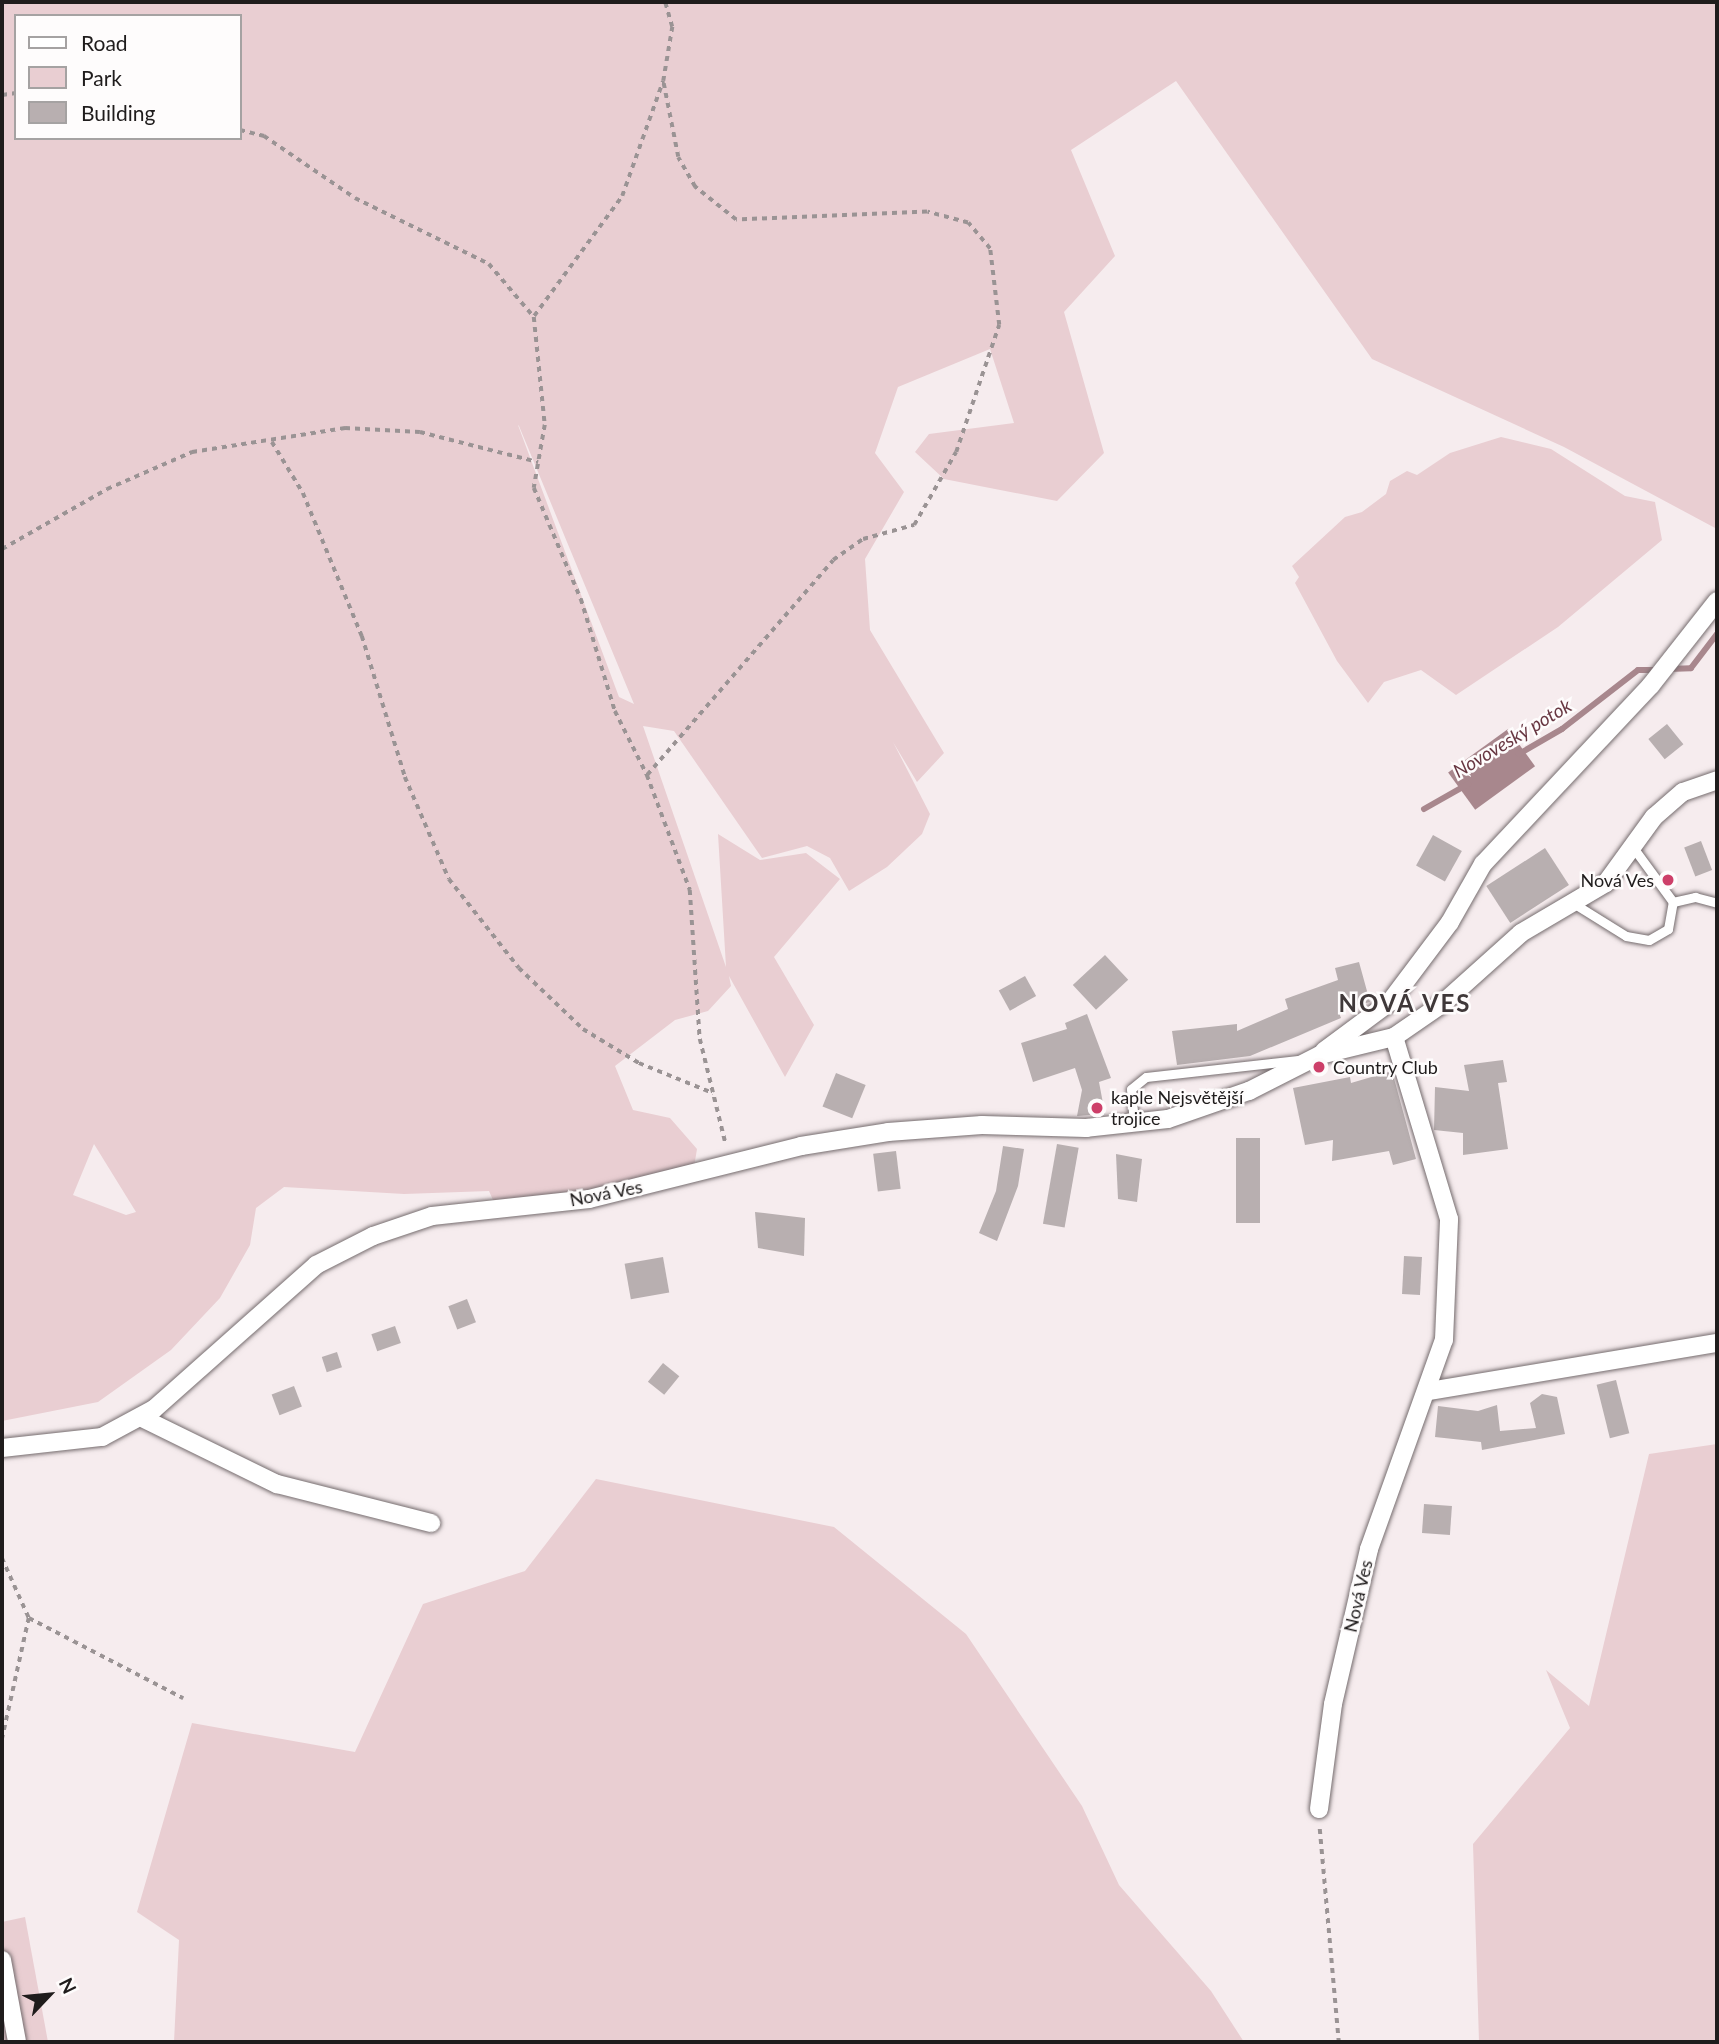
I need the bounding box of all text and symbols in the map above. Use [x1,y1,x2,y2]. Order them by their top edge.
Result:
legend [14,14,242,140]
text: Road [81,30,128,55]
text: Park [81,65,122,90]
text: Building [81,100,156,125]
water label: Novoveský potok [1448,694,1576,782]
place label: Nová Ves [1580,869,1654,891]
marker: Nová Ves [1660,872,1676,888]
district label: NOVÁ VES [1339,989,1471,1017]
place label: Country Club [1333,1056,1438,1078]
marker: Country Club [1311,1059,1327,1075]
place label: kaple Nejsvětější trojice [1111,1087,1243,1130]
marker: kaple Nejsvětější trojice [1089,1100,1105,1116]
street label: Nová Ves [568,1175,644,1211]
street label: Nová Ves [1339,1557,1377,1635]
north arrow [14,1960,84,2030]
text: N [55,1974,82,1997]

